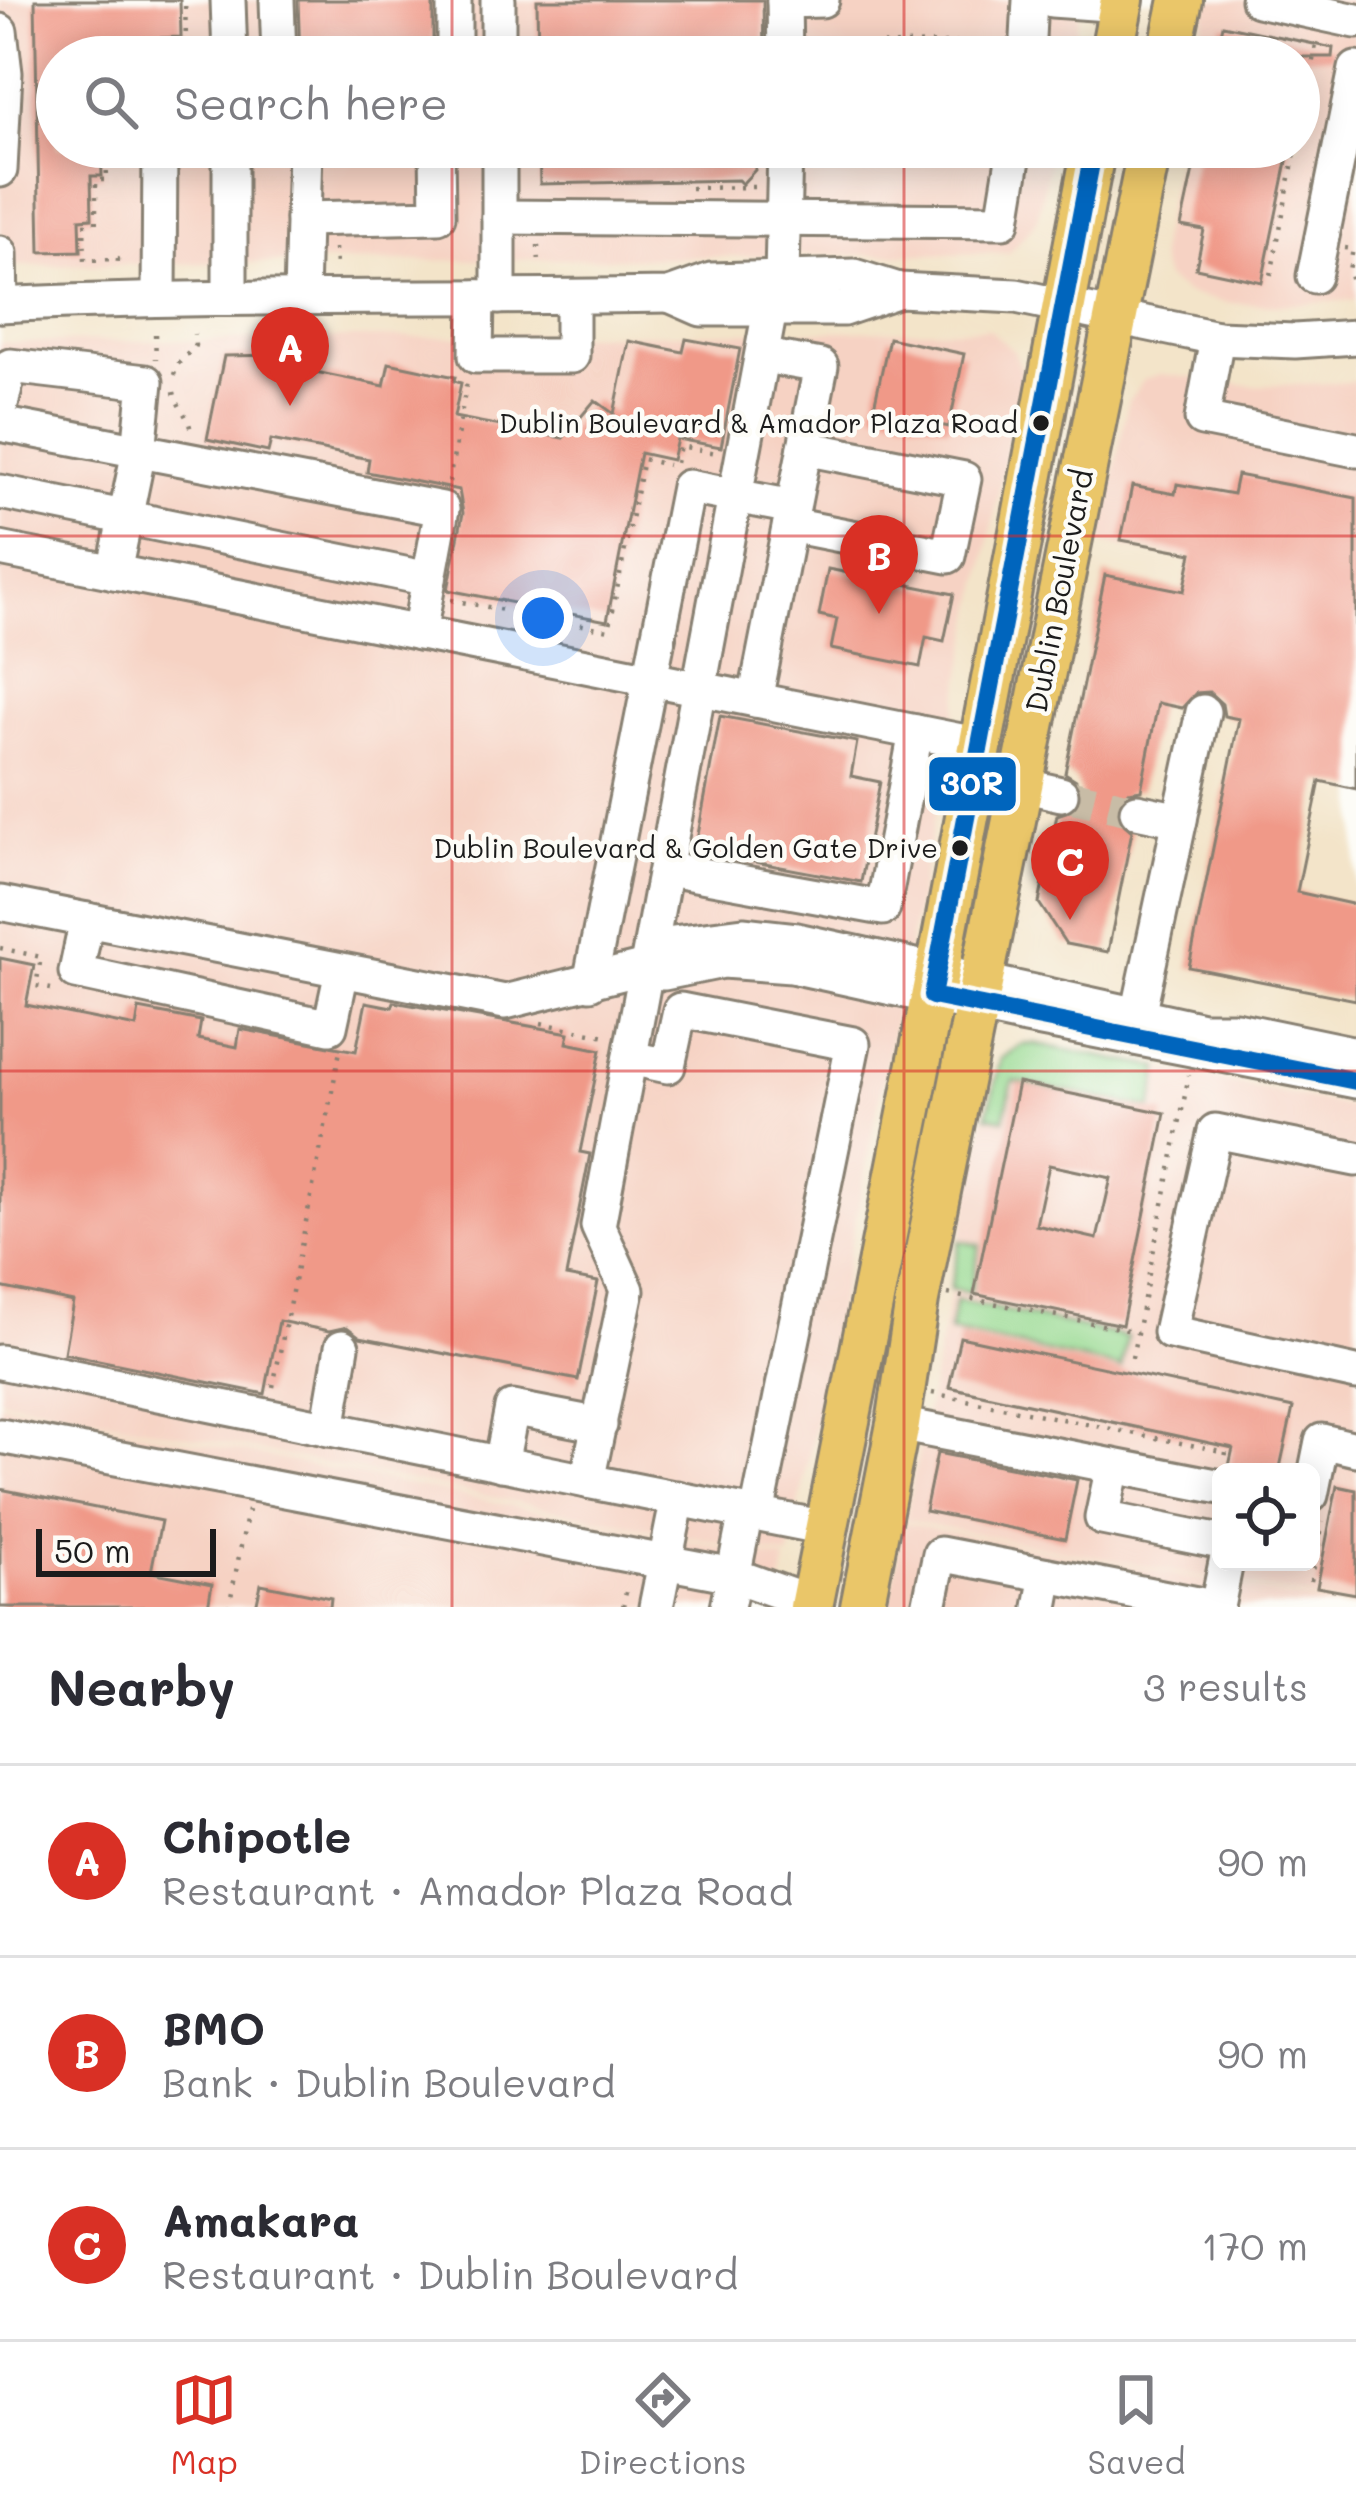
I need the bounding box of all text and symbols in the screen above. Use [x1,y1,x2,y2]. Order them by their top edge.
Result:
search box [36,36,1320,168]
icon: search [78,69,144,135]
text: Search here [174,73,448,131]
pin: A [251,307,329,406]
place label: Dublin Boulevard & Amador Plaza Road [499,405,1018,440]
marker: Dublin Boulevard & Amador Plaza Road [1030,412,1052,434]
street label: Dublin Boulevard [1015,466,1101,715]
pin: B [840,515,918,614]
your location [513,588,573,648]
line badge: 30R [927,755,1018,813]
text: 30R [940,760,1004,803]
pin: C [1031,821,1109,920]
place label: Dublin Boulevard & Golden Gate Drive [434,830,938,865]
marker: Dublin Boulevard & Golden Gate Drive [949,837,971,859]
map controls [1212,1463,1320,1571]
button: locate [1212,1463,1320,1571]
scale bar [36,1523,216,1576]
text: 50 m [54,1528,130,1571]
text: Nearby [48,1652,235,1719]
text: 3 results [1143,1660,1308,1711]
text: Chipotle [162,1806,351,1864]
text: A [73,1835,101,1886]
text: 90 m [1217,1835,1308,1886]
text: Restaurant · Amador Plaza Road [162,1864,793,1915]
text: BMO [162,1998,265,2056]
text: B [74,2027,100,2078]
text: 90 m [1217,2027,1308,2078]
text: Bank · Dublin Boulevard [162,2056,615,2107]
text: Amakara [162,2190,360,2248]
text: C [73,2219,101,2270]
text: 170 m [1201,2219,1308,2270]
text: Restaurant · Dublin Boulevard [162,2248,738,2299]
tab: Map [171,2367,238,2482]
tab: Directions [579,2367,746,2482]
tab: Saved [1088,2367,1185,2482]

